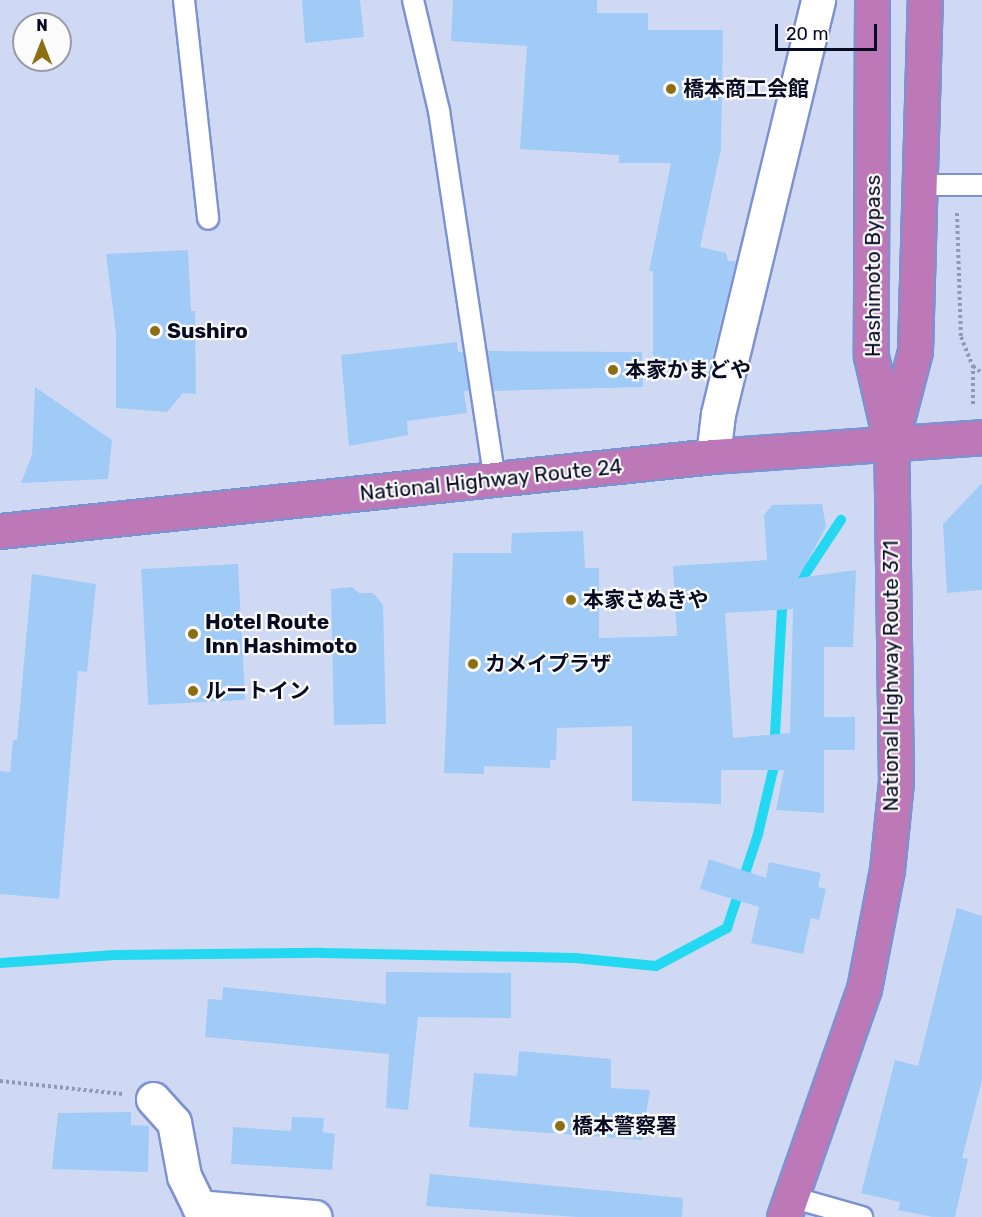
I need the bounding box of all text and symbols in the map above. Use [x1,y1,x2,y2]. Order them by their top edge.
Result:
north arrow [12,12,72,72]
scale bar [778,12,880,50]
text: N [36,16,48,35]
text: 20 m [786,23,828,45]
place label: 橋本商工会館 [683,76,809,102]
marker: 橋本商工会館 [664,82,678,96]
street label: Hashimoto Bypass [860,175,886,357]
place label: Sushiro [167,318,248,344]
marker: Sushiro [148,324,162,338]
place label: 本家かまどや [625,357,751,383]
marker: 本家かまどや [606,363,620,377]
street label: National Highway Route 24 [358,454,624,506]
street label: National Highway Route 371 [878,540,904,812]
place label: 本家さぬきや [583,587,709,613]
marker: 本家さぬきや [564,593,578,607]
place label: Hotel Route Inn Hashimoto [205,609,357,659]
marker: Hotel Route Inn Hashimoto [186,627,200,641]
place label: カメイプラザ [485,651,611,677]
marker: カメイプラザ [466,657,480,671]
place label: ルートイン [205,678,310,704]
marker: ルートイン [186,684,200,698]
place label: 橋本警察署 [572,1113,677,1139]
marker: 橋本警察署 [553,1119,567,1133]

